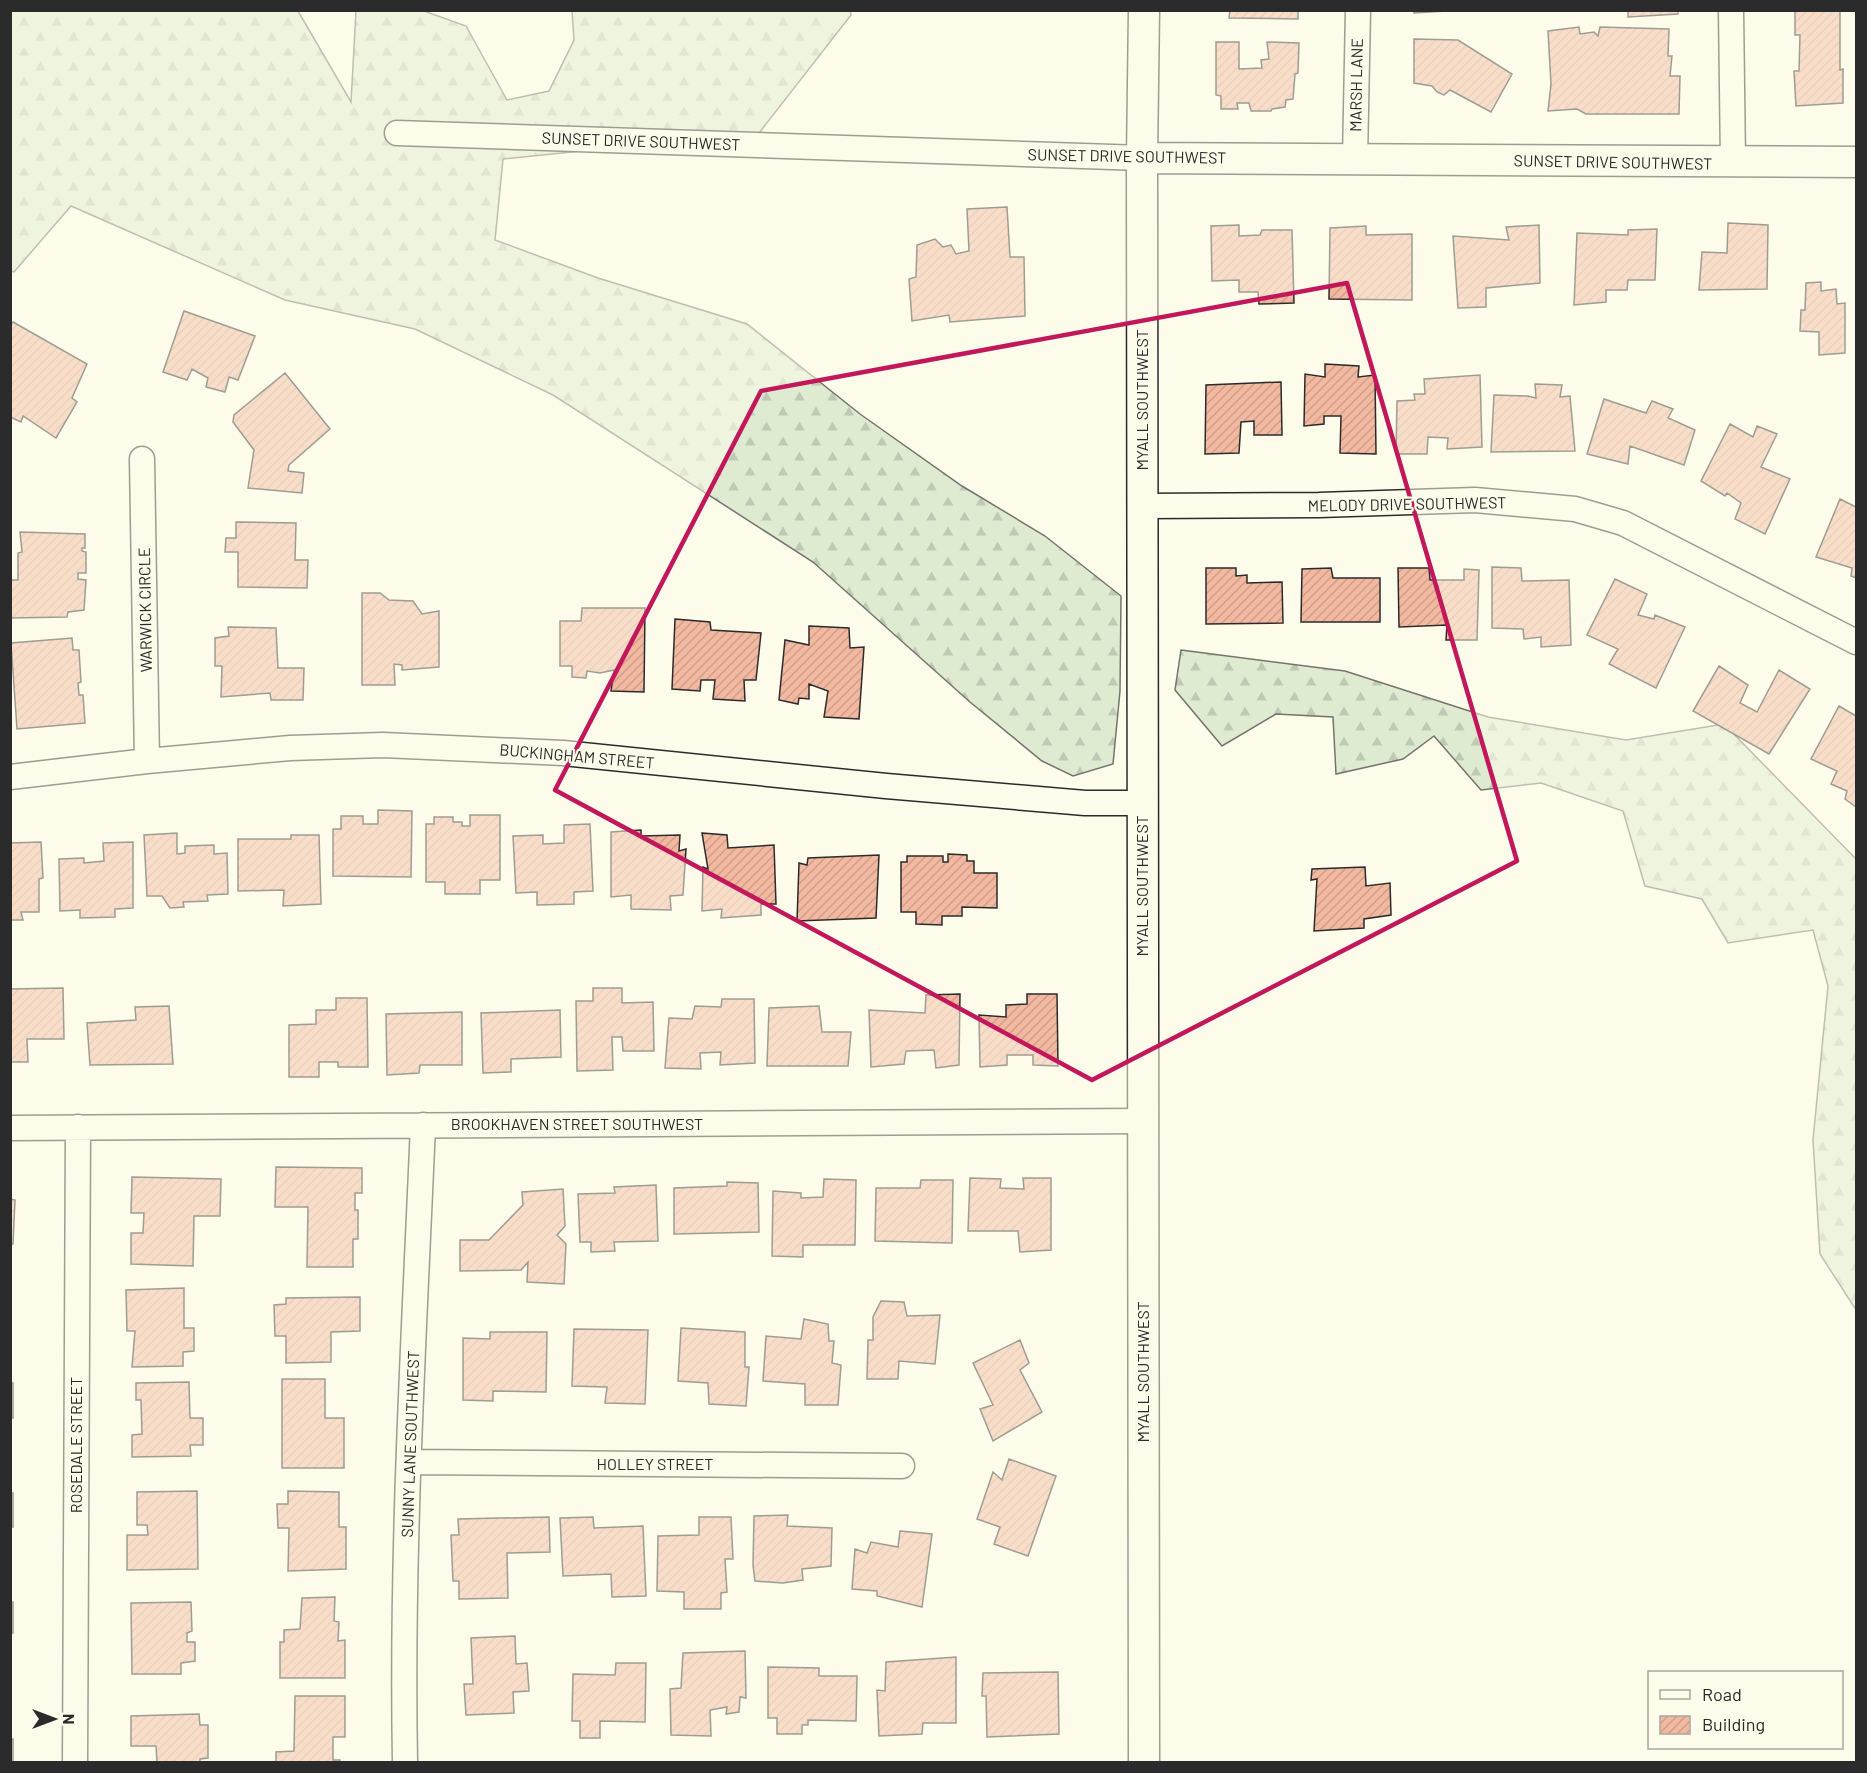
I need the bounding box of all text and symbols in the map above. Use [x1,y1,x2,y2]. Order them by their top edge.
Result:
street label: MARSH LANE [1345,38,1366,132]
street label: SUNSET DRIVE SOUTHWEST [541,128,741,153]
street label: SUNSET DRIVE SOUTHWEST [1028,144,1226,167]
street label: SUNSET DRIVE SOUTHWEST [1514,150,1712,173]
street label: MYALL SOUTHWEST [1132,329,1151,471]
street label: MELODY DRIVE SOUTHWEST [1307,492,1507,515]
street label: WARWICK CIRCLE [134,547,155,673]
street label: BUCKINGHAM STREET [499,739,655,772]
street label: MYALL SOUTHWEST [1132,815,1151,957]
street label: BROOKHAVEN STREET SOUTHWEST [451,1114,703,1133]
street label: MYALL SOUTHWEST [1133,1301,1152,1443]
street label: SUNNY LANE SOUTHWEST [397,1350,422,1538]
street label: ROSEDALE STREET [66,1377,85,1513]
street label: HOLLEY STREET [597,1454,713,1473]
legend [1648,1671,1843,1749]
text: Road [1702,1683,1742,1705]
north arrow [24,1689,84,1749]
text: Building [1702,1713,1765,1735]
text: N [60,1714,79,1724]

